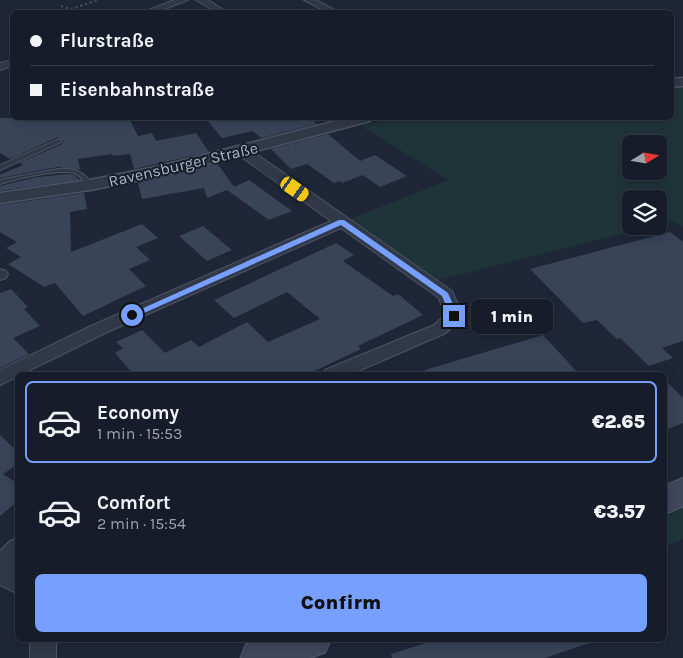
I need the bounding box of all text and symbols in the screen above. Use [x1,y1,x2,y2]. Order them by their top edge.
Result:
text: Flurstraße [60,30,154,52]
text: Eisenbahnstraße [60,79,214,101]
north arrow [622,135,668,180]
map controls [622,135,667,235]
street label: Ravensburger Straße [107,138,260,191]
car [278,174,311,204]
button: layers [622,190,667,235]
callout: 1 min [472,298,554,334]
route start [121,304,143,326]
route end [443,305,465,327]
text: 1 min [491,307,533,326]
icon: car [37,400,82,445]
text: Economy [97,402,179,424]
text: €2.65 [592,411,645,433]
text: 1 min · 15:53 [97,424,182,443]
icon: car [37,490,82,535]
text: Comfort [97,492,171,514]
text: €3.57 [594,501,645,523]
text: 2 min · 15:54 [97,514,186,533]
button: Confirm [35,574,647,632]

